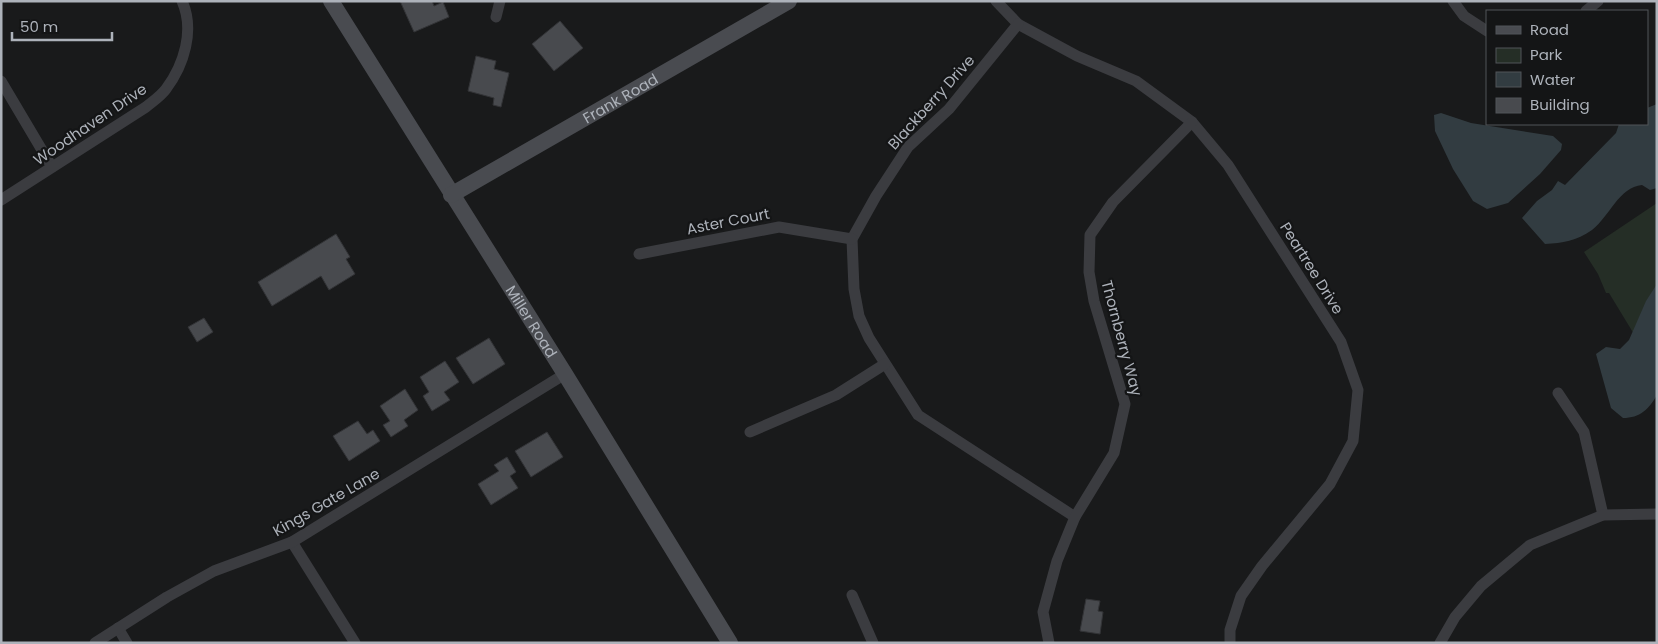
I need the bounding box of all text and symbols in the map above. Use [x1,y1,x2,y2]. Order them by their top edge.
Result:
scale bar [12,10,112,42]
legend [1486,10,1648,125]
text: 50 m [20,16,58,37]
text: Road [1530,19,1569,40]
text: Park [1530,44,1562,65]
street label: Blackberry Drive [883,50,979,154]
street label: Frank Road [579,68,662,128]
text: Water [1530,69,1576,90]
street label: Woodhaven Drive [29,78,151,170]
text: Building [1530,94,1590,115]
street label: Aster Court [685,203,771,239]
street label: Peartree Drive [1275,218,1349,318]
street label: Thornberry Way [1096,278,1148,399]
street label: Miller Road [501,281,563,362]
street label: Kings Gate Lane [269,463,383,541]

